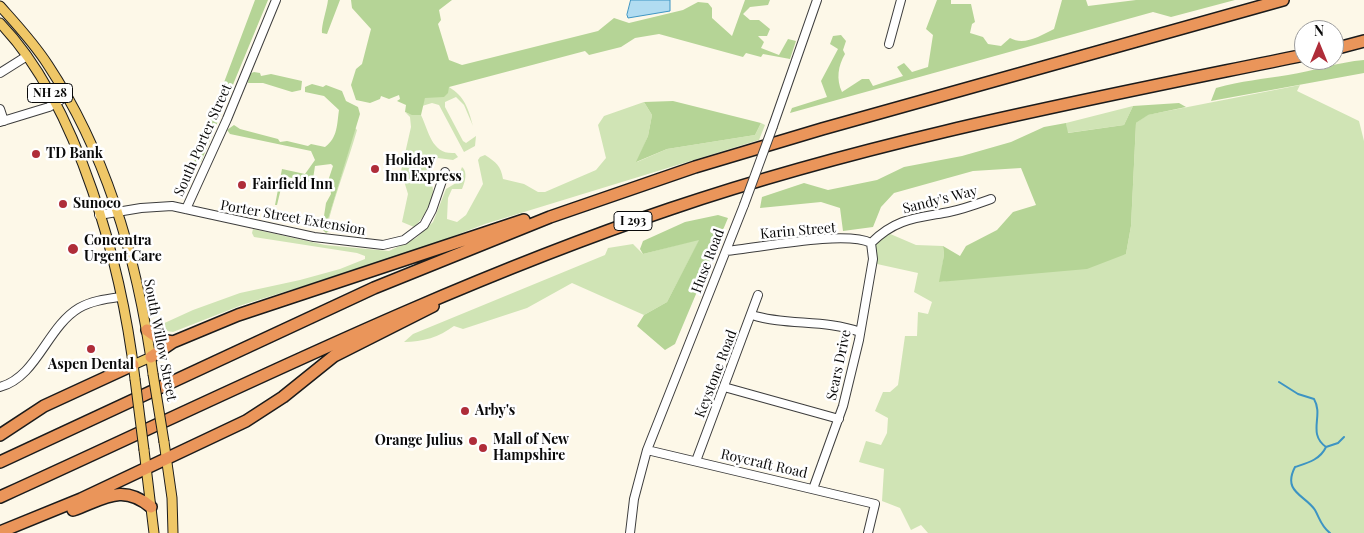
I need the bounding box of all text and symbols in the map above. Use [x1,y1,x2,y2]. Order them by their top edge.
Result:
north arrow [1294,20,1344,70]
text: N [1314,21,1324,40]
street label: South Porter Street [171,81,235,199]
road number: NH 28 [28,84,72,102]
place label: TD Bank [46,146,103,162]
marker: TD Bank [30,148,42,160]
place label: Holiday Inn Express [385,153,462,186]
marker: Holiday Inn Express [369,163,381,175]
place label: Fairfield Inn [252,177,333,193]
marker: Fairfield Inn [236,179,248,191]
street label: Sandy's Way [901,183,979,217]
place label: Sunoco [73,196,121,212]
street label: Porter Street Extension [219,197,367,239]
marker: Sunoco [57,198,69,210]
road number: I 293 [614,212,652,230]
street label: Karin Street [759,219,837,243]
street label: Huse Road [688,227,728,295]
place label: Concentra Urgent Care [84,233,162,266]
marker: Concentra Urgent Care [66,242,80,256]
street label: South Willow Street [140,278,180,402]
street label: Keystone Road [692,328,740,420]
street label: Sears Drive [823,328,855,402]
marker: Aspen Dental [85,343,97,355]
place label: Aspen Dental [48,357,134,373]
place label: Arby's [475,403,515,419]
marker: Arby's [459,405,471,417]
place label: Mall of New Hampshire [493,432,569,464]
place label: Orange Julius [375,433,463,449]
marker: Orange Julius [467,435,479,447]
marker: Mall of New Hampshire [477,442,489,454]
street label: Roycraft Road [719,446,809,482]

